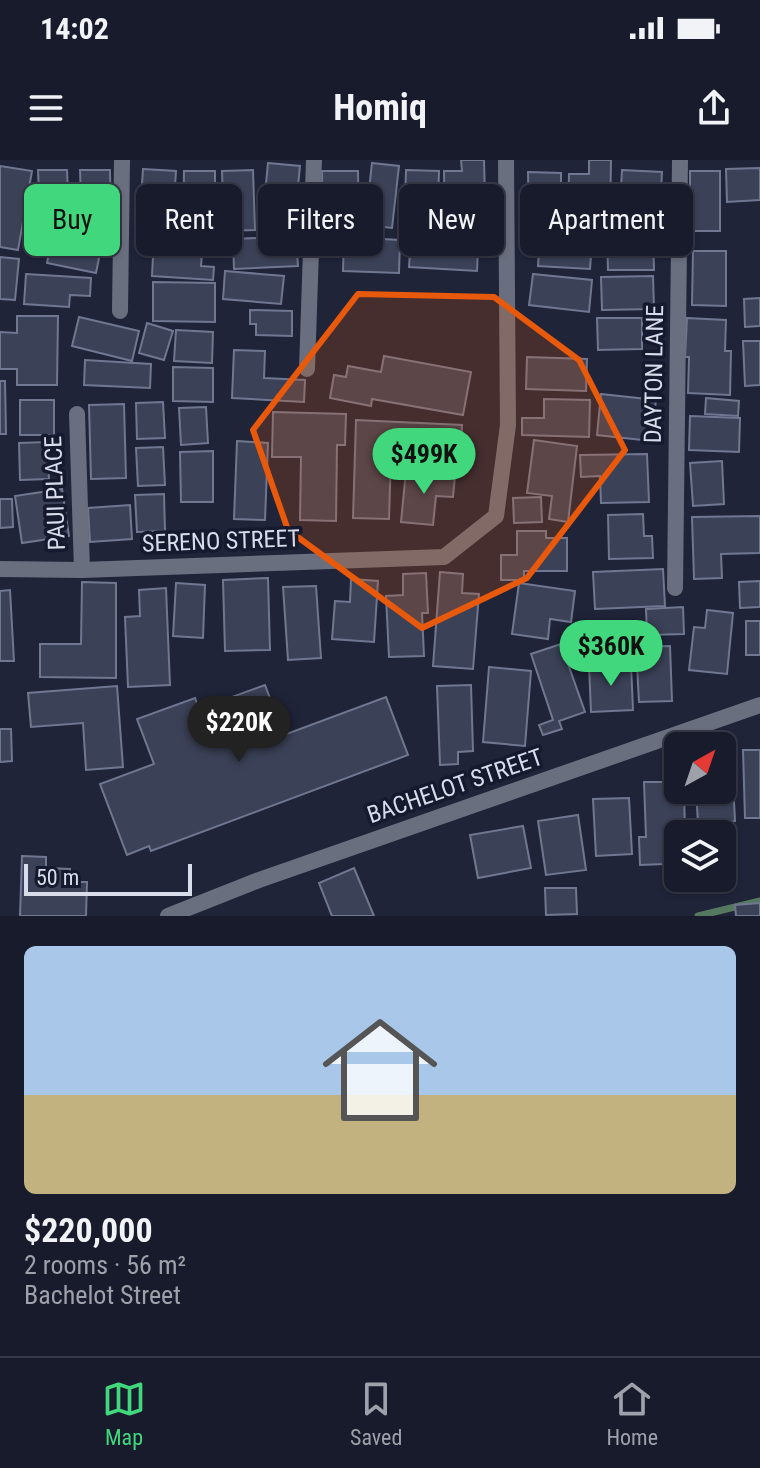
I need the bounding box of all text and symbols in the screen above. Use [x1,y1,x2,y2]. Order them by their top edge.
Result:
text: 14:02 [40,11,109,46]
icon: menu [24,86,68,130]
icon: share [692,86,736,130]
text: Homiq [333,87,427,129]
chip: Buy [24,184,120,256]
chip: Rent [136,184,242,256]
chip: Filters [258,184,383,256]
chip: New [399,184,504,256]
chip: Apartment [520,184,693,256]
street label: DAYTON LANE [639,305,669,443]
pin: $499K [368,428,480,496]
street label: PAUI PLACE [39,435,71,551]
text: $499K [391,439,457,469]
street label: SERENO STREET [142,524,300,558]
pin: $360K [555,620,667,688]
text: $360K [578,631,644,661]
pin: $220K [183,696,295,764]
text: $220K [206,707,272,737]
north arrow [664,732,736,804]
map controls [664,732,736,892]
street label: BACHELOT STREET [364,743,546,829]
button: layers [664,820,736,892]
scale bar [24,860,192,896]
text: 50 m [36,865,79,890]
icon: home [308,998,452,1142]
text: $220,000 [24,1210,153,1250]
text: 2 rooms · 56 m² [24,1250,186,1280]
text: Bachelot Street [24,1280,181,1310]
tab: Map [102,1377,146,1450]
tab: Saved [350,1377,402,1450]
tab: Home [606,1377,658,1450]

